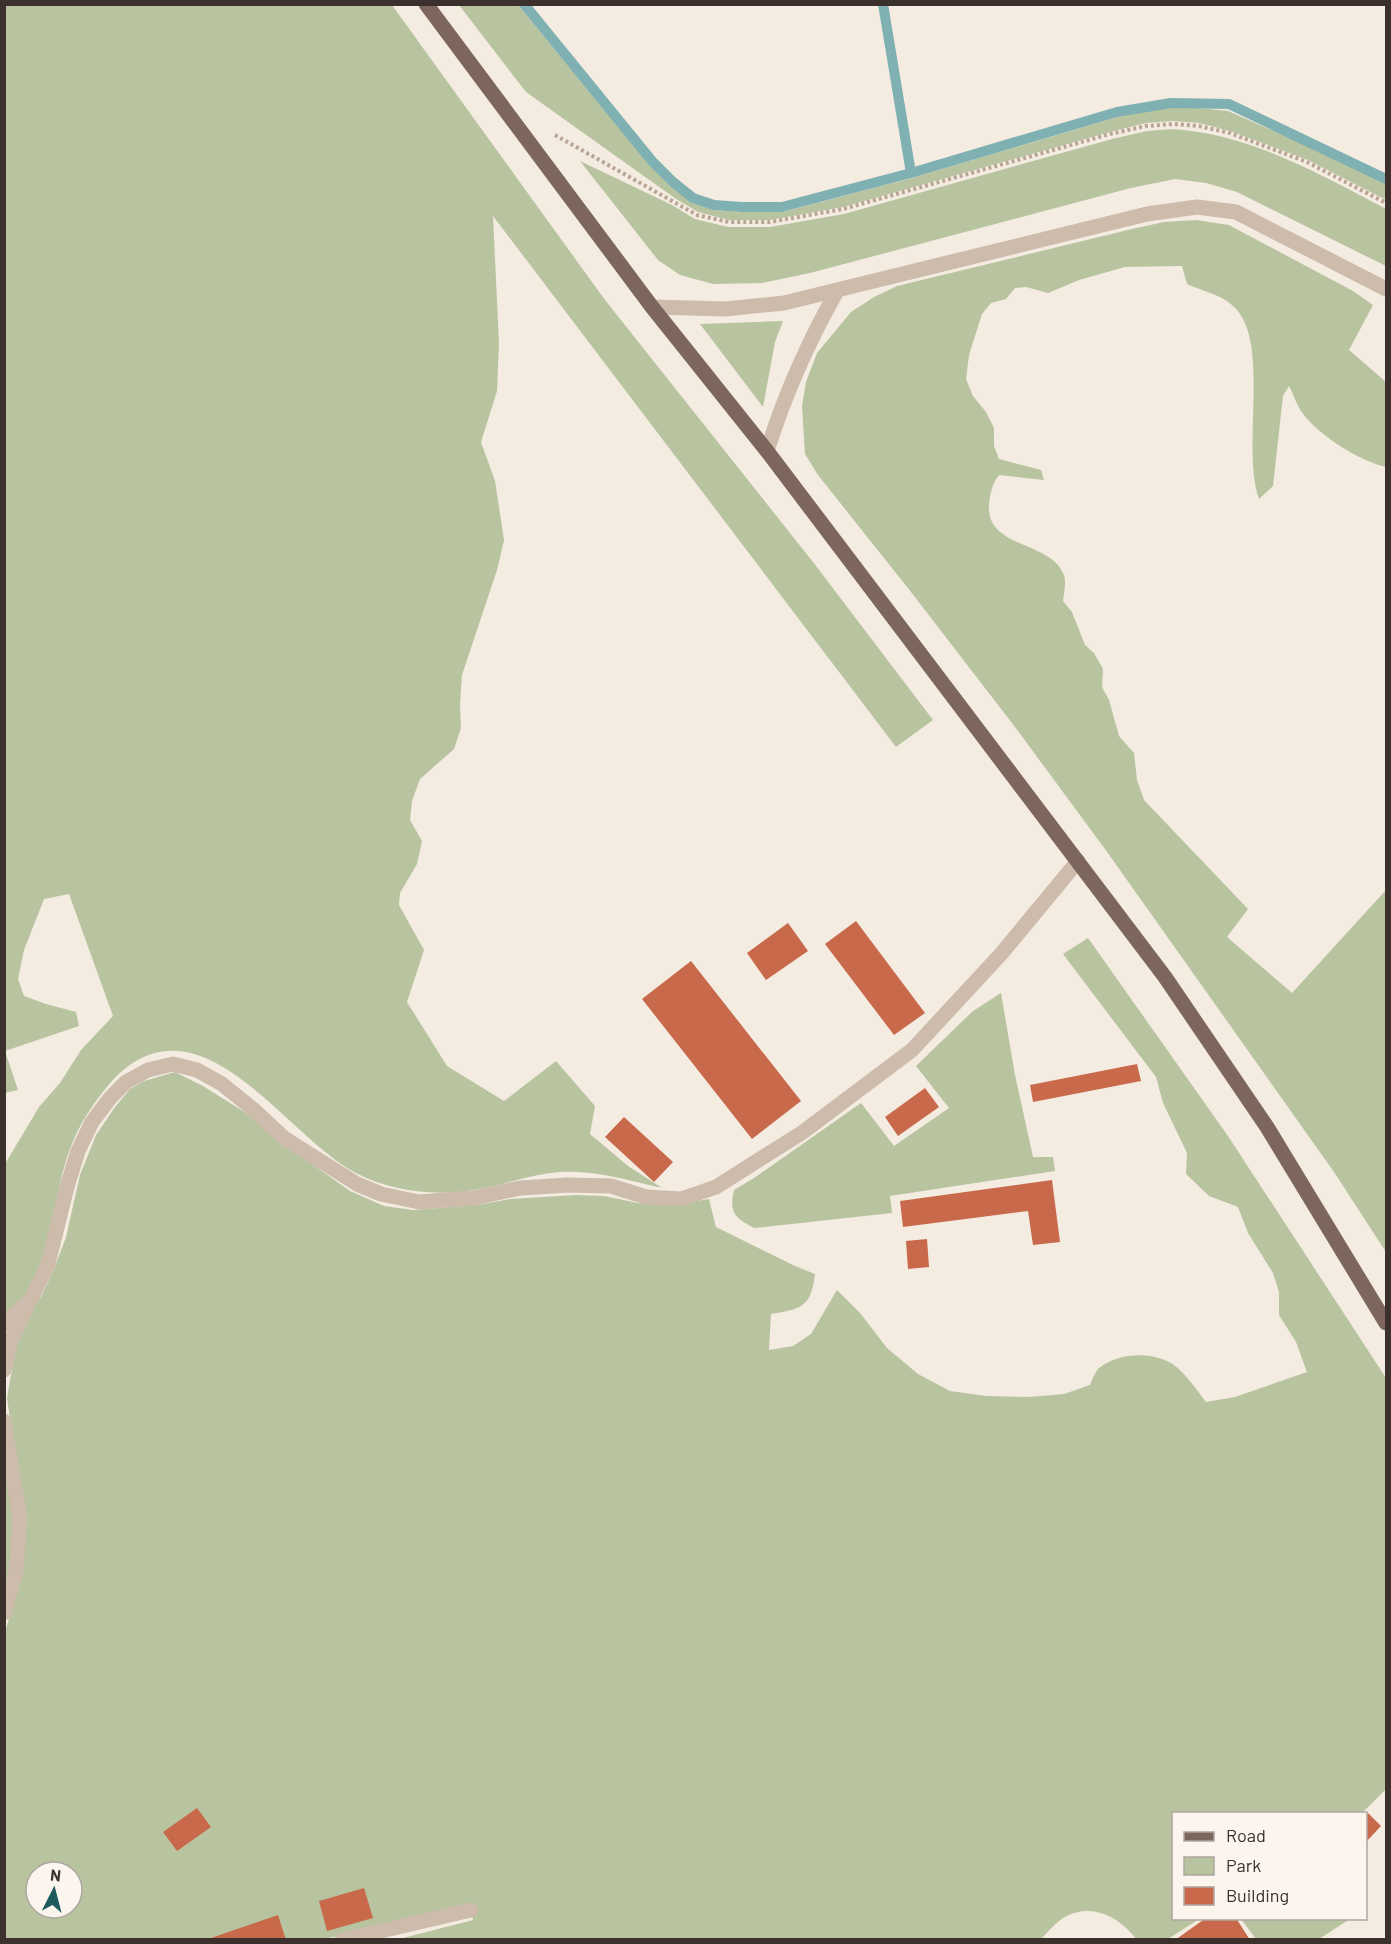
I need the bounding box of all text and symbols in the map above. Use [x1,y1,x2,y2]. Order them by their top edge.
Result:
legend [1172,1812,1367,1920]
text: Road [1226,1824,1266,1846]
text: Park [1226,1854,1261,1876]
north arrow [24,1860,84,1920]
text: N [49,1865,62,1885]
text: Building [1226,1884,1289,1906]

